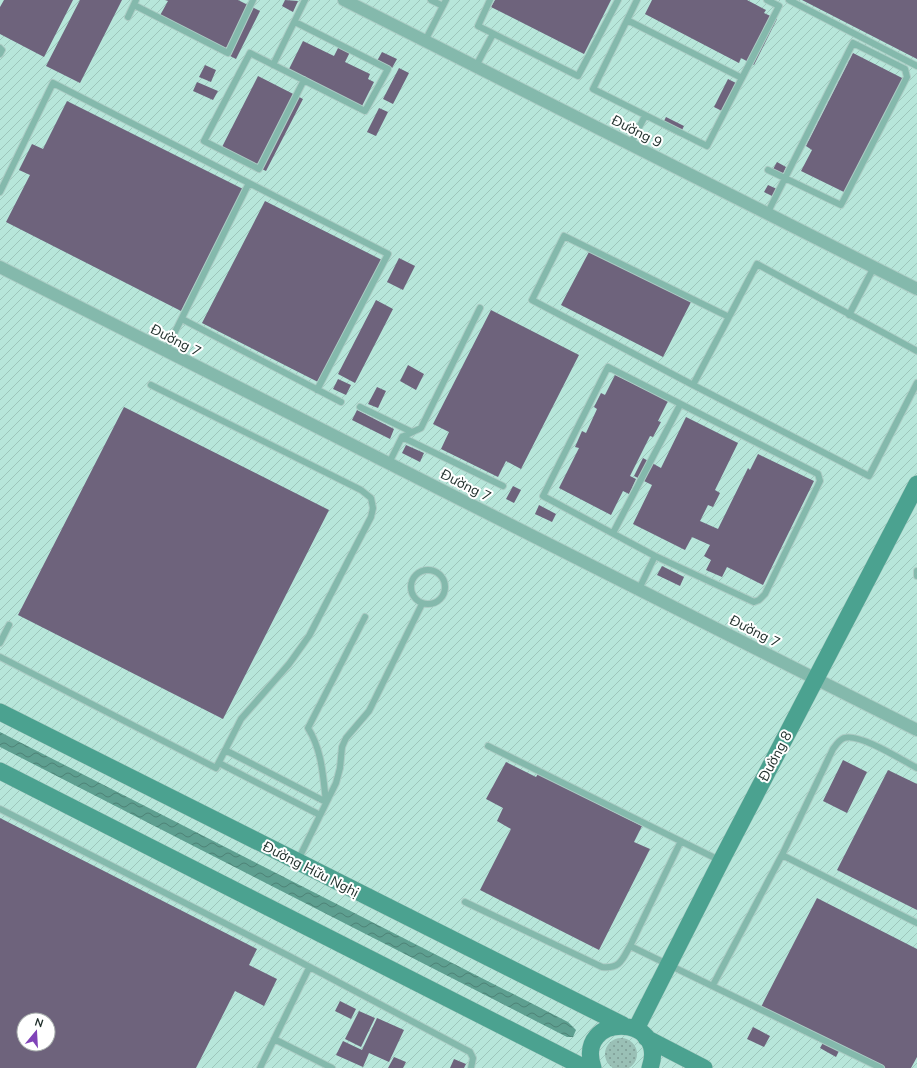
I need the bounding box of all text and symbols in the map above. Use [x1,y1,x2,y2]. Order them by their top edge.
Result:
street label: Đường 9 [607,110,665,152]
street label: Đường 7 [146,319,204,361]
street label: Đường 7 [436,464,494,506]
street label: Đường 7 [725,610,783,652]
street label: Đường 8 [754,728,797,786]
street label: Đường Hữu Nghị [259,837,362,902]
north arrow [16,1012,56,1052]
text: N [33,1015,45,1031]

